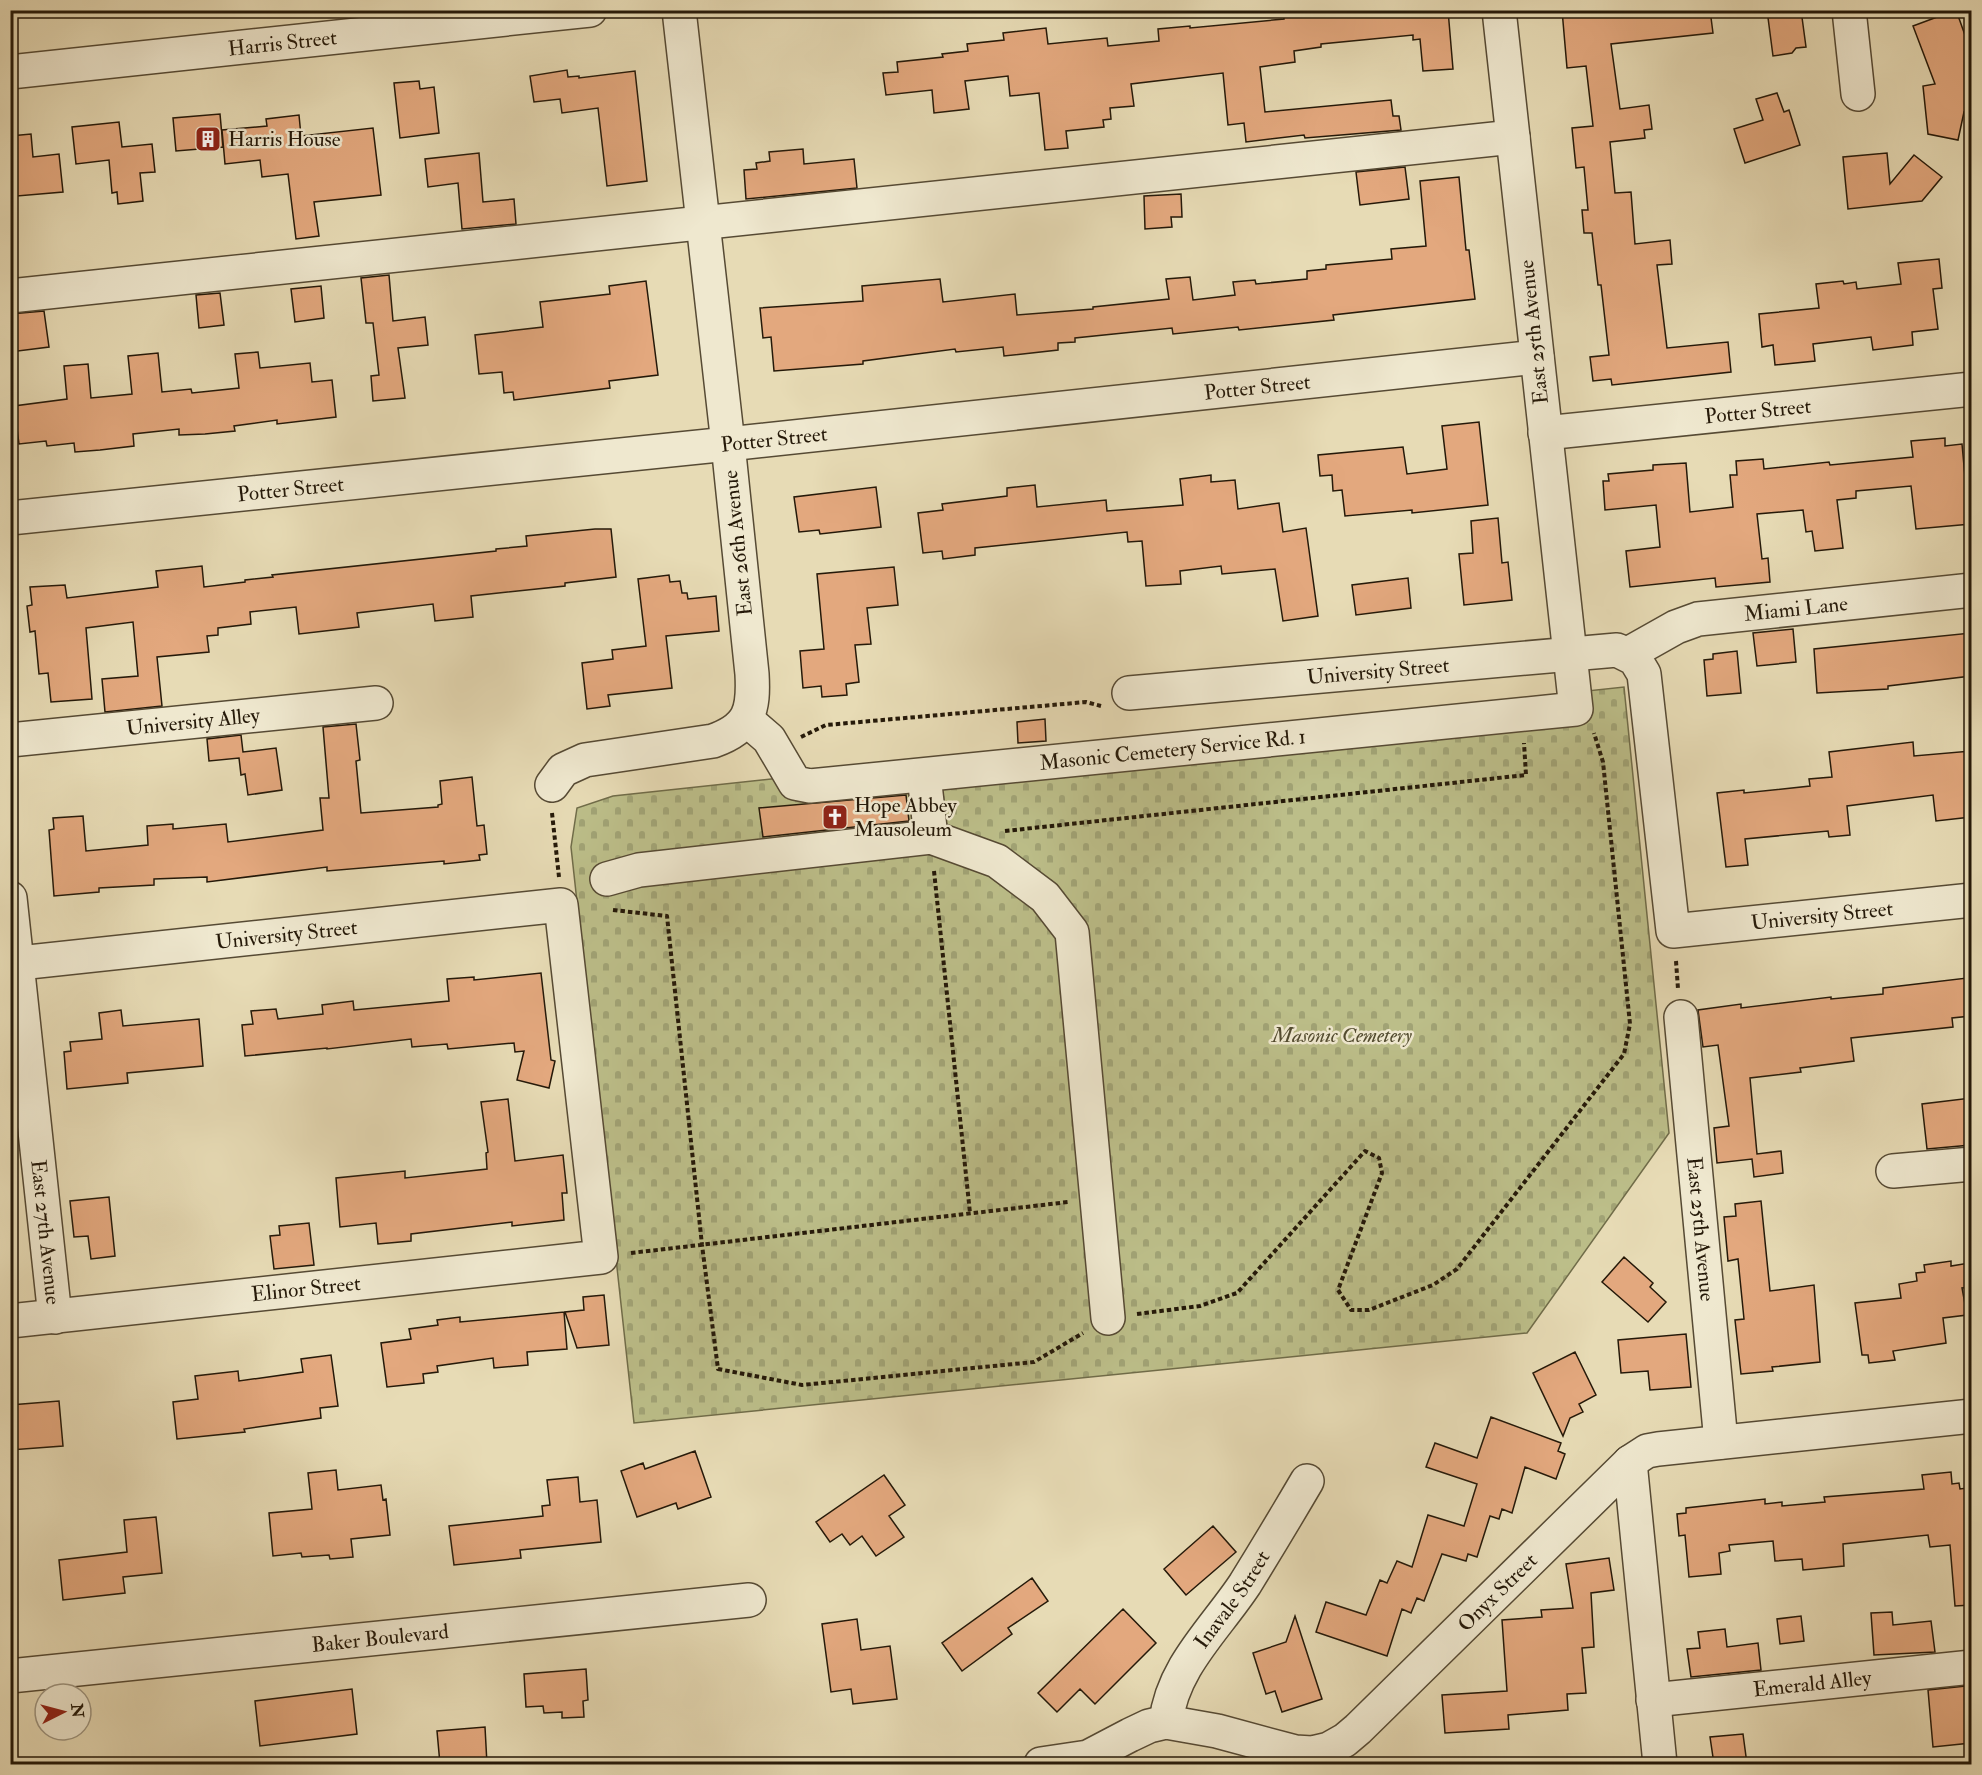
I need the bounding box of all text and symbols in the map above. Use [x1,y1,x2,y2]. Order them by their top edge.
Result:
street label: Harris Street [227,24,338,62]
building icon: Harris House [193,124,223,154]
place label: Harris House [228,126,341,153]
street label: East 25th Avenue [1513,258,1555,406]
street label: Potter Street [1202,368,1312,406]
street label: Potter Street [1703,392,1813,430]
street label: Potter Street [719,420,829,458]
street label: East 26th Avenue [717,469,759,617]
street label: Potter Street [236,470,345,508]
street label: Miami Lane [1743,590,1849,628]
street label: University Street [1306,651,1450,691]
street label: University Alley [125,701,262,742]
street label: Masonic Cemetery Service Rd. 1 [1038,723,1307,776]
place label: Hope Abbey Mausoleum [854,792,958,843]
church icon: Hope Abbey Mausoleum [820,802,850,832]
street label: University Street [1750,895,1895,936]
street label: University Street [214,913,359,955]
park label: Masonic Cemetery [1270,1022,1413,1049]
street label: East 25th Avenue [1681,1156,1721,1303]
street label: East 27th Avenue [25,1158,67,1306]
street label: Elinor Street [250,1270,362,1308]
street label: Inavale Street [1188,1545,1276,1654]
street label: Onyx Street [1452,1547,1543,1637]
street label: Baker Boulevard [310,1617,451,1658]
street label: Emerald Alley [1752,1664,1873,1703]
north arrow [33,1682,93,1742]
text: N [66,1701,88,1719]

